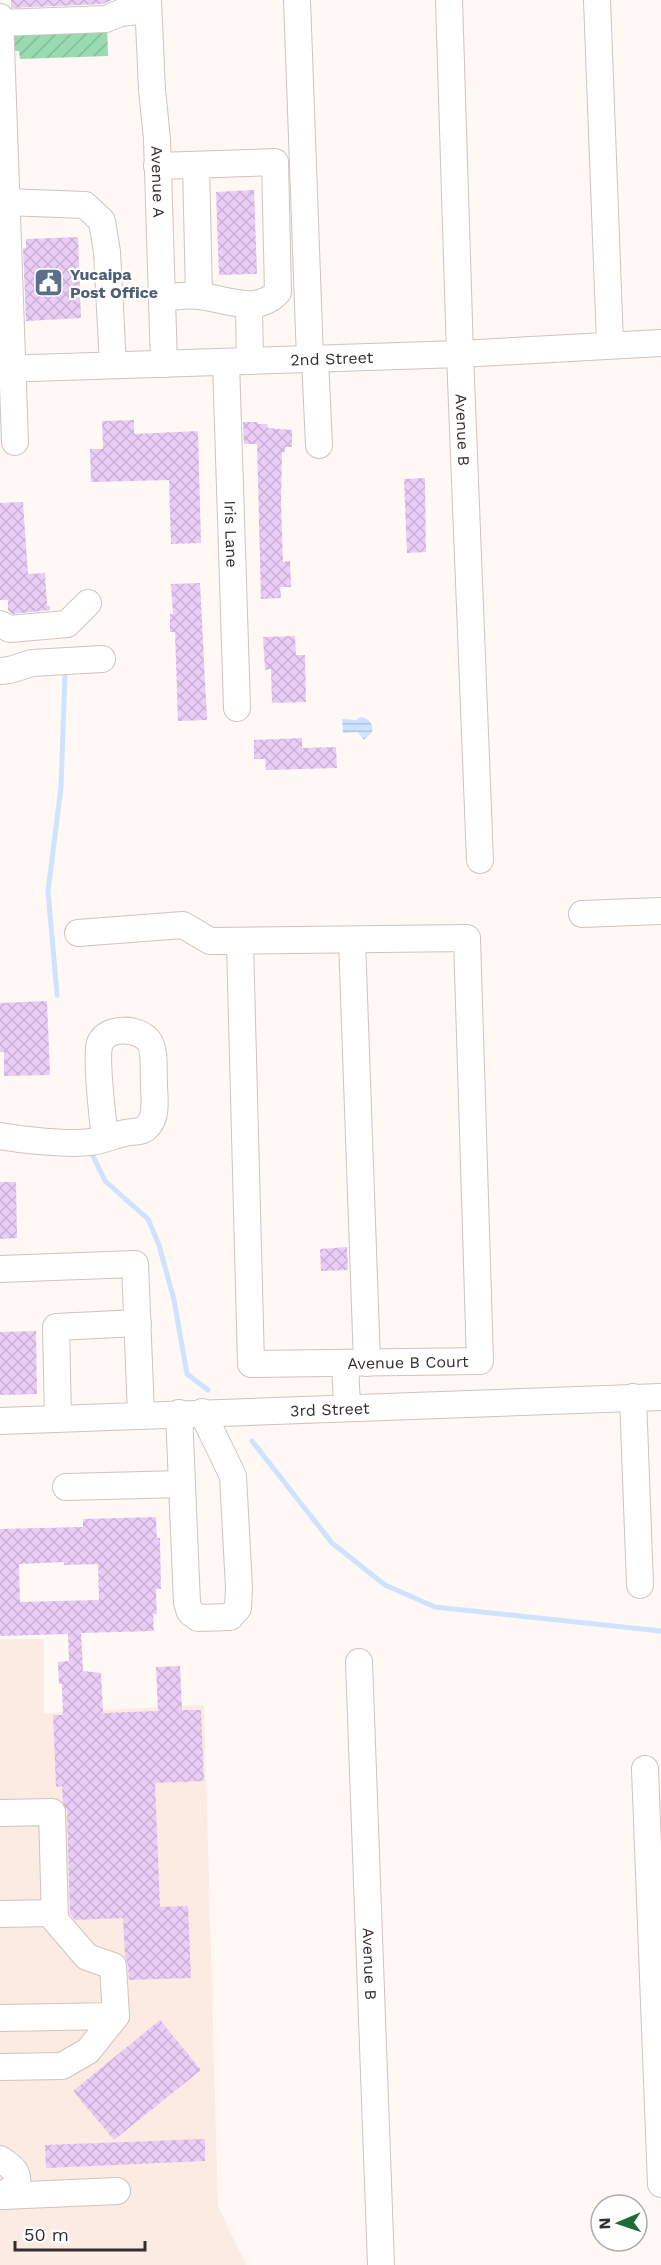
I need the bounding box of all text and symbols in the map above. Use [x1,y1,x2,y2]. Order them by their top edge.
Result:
street label: Avenue A [147,145,168,218]
place label: Yucaipa Post Office [70,265,158,302]
public building icon: Yucaipa Post Office [33,267,65,299]
street label: 2nd Street [290,348,374,370]
street label: Avenue B [452,393,473,466]
street label: Iris Lane [220,500,242,568]
street label: Avenue B Court [347,1352,469,1373]
street label: 3rd Street [290,1399,370,1420]
street label: Avenue B [359,1927,380,2000]
north arrow [589,2193,649,2253]
scale bar [15,2214,146,2252]
text: N [595,2217,614,2230]
text: 50 m [24,2224,69,2245]

